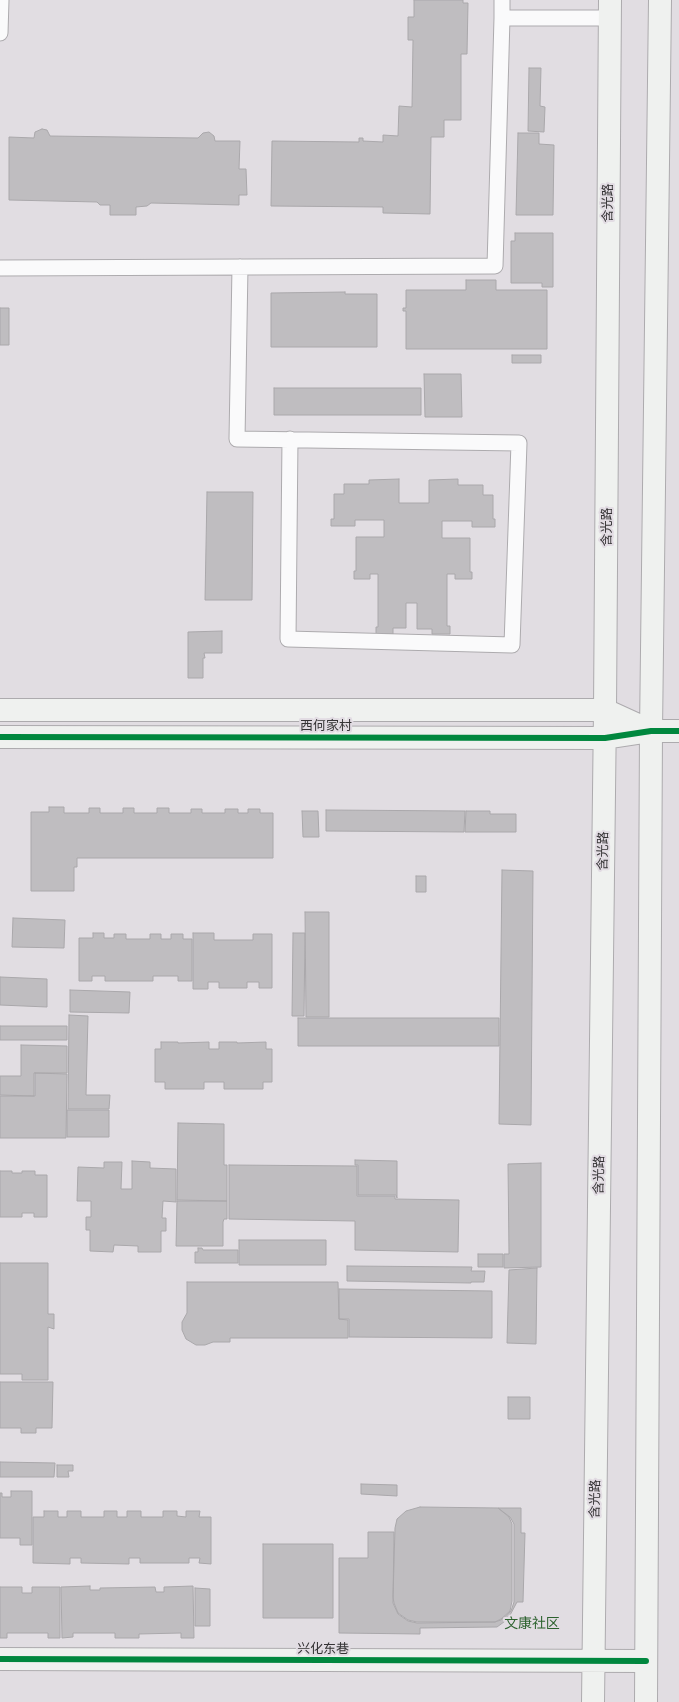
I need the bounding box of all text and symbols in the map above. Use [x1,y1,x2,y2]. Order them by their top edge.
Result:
street label: 含光路 [600,184,616,222]
street label: 含光路 [599,508,615,546]
street label: 西何家村 [300,718,352,734]
street label: 含光路 [595,831,611,871]
street label: 含光路 [591,1155,607,1195]
street label: 含光路 [587,1479,603,1519]
district label: 文康社区 [504,1615,560,1631]
street label: 兴化东巷 [297,1641,349,1657]

